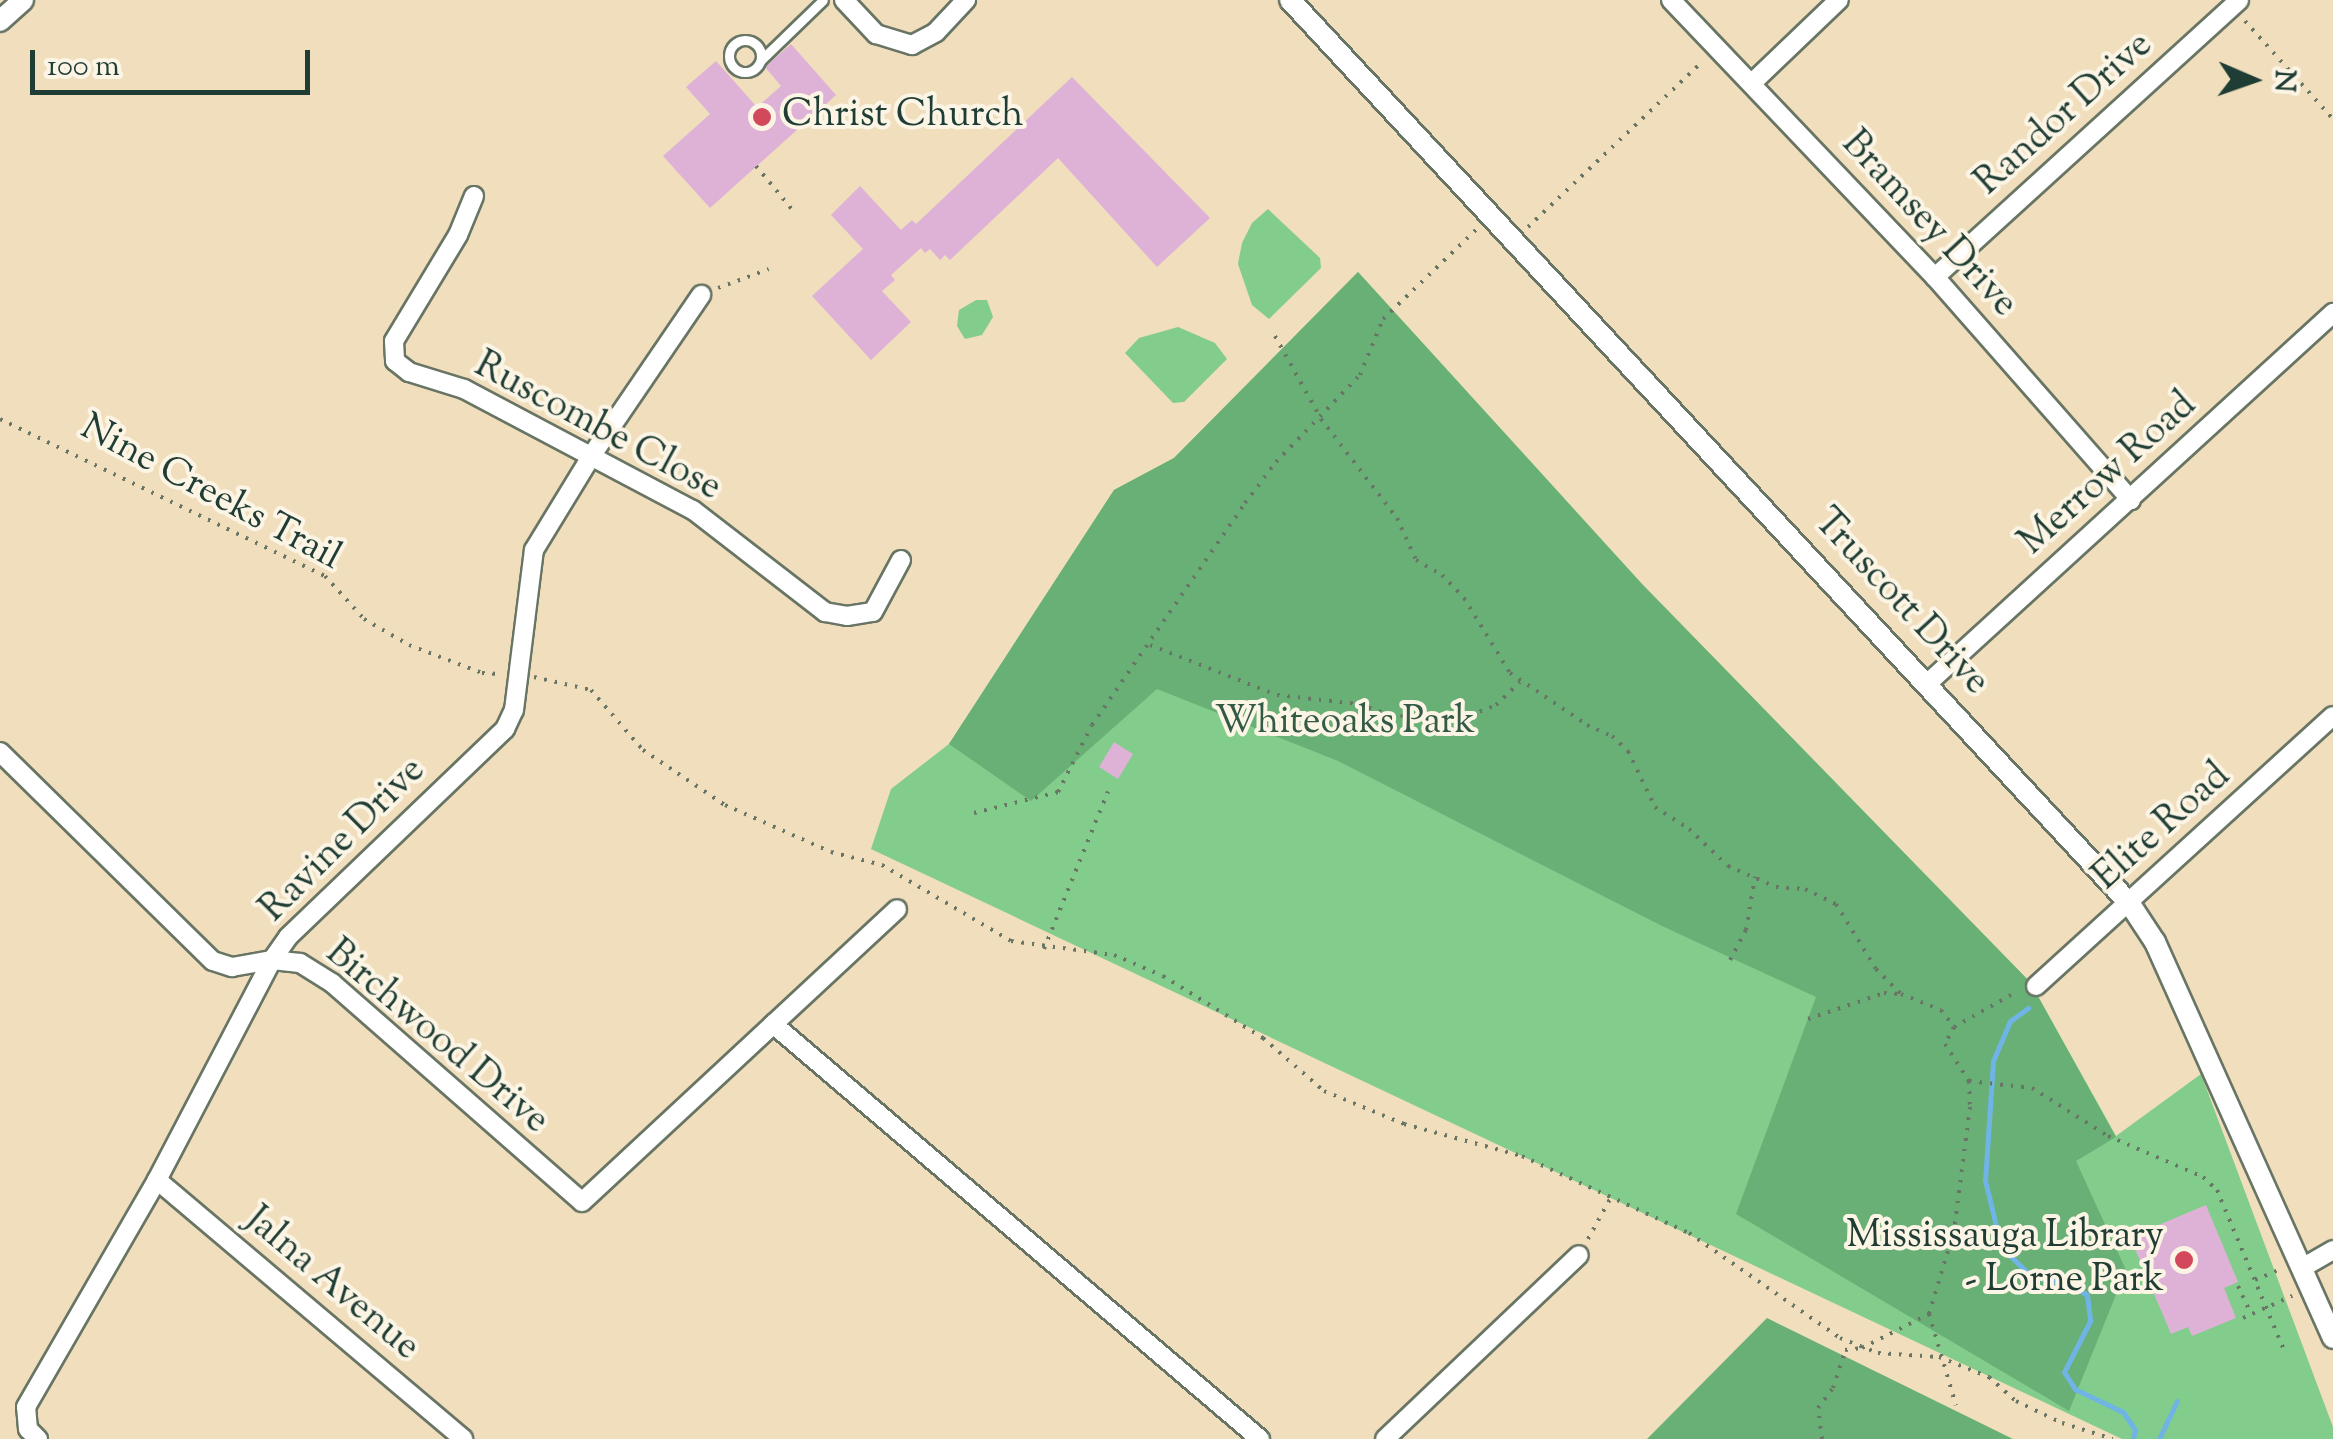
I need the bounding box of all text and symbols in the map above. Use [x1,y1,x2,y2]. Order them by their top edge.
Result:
street label: Randor Drive [1967,24,2163,206]
scale bar [35,30,315,92]
north arrow [2203,30,2303,130]
text: 100 m [47,46,120,89]
text: N [2263,69,2303,93]
place label: Christ Church [782,94,1024,140]
marker: Christ Church [751,106,773,128]
street label: Bramsey Drive [1830,123,2026,327]
street label: Ruscombe Close [466,344,728,512]
street label: Merrow Road [2011,384,2207,566]
street label: Nine Creeks Trail [72,406,348,582]
street label: Truscott Drive [1802,501,1998,705]
park label: Whiteoaks Park [1215,701,1475,747]
street label: Ravine Drive [252,749,436,933]
street label: Elite Road [2085,755,2241,901]
street label: Birchwood Drive [315,931,557,1145]
street label: Jalna Avenue [234,1199,428,1371]
place label: Mississauga Library - Lorne Park [1846,1215,2164,1304]
marker: Mississauga Library - Lorne Park [2173,1249,2195,1271]

